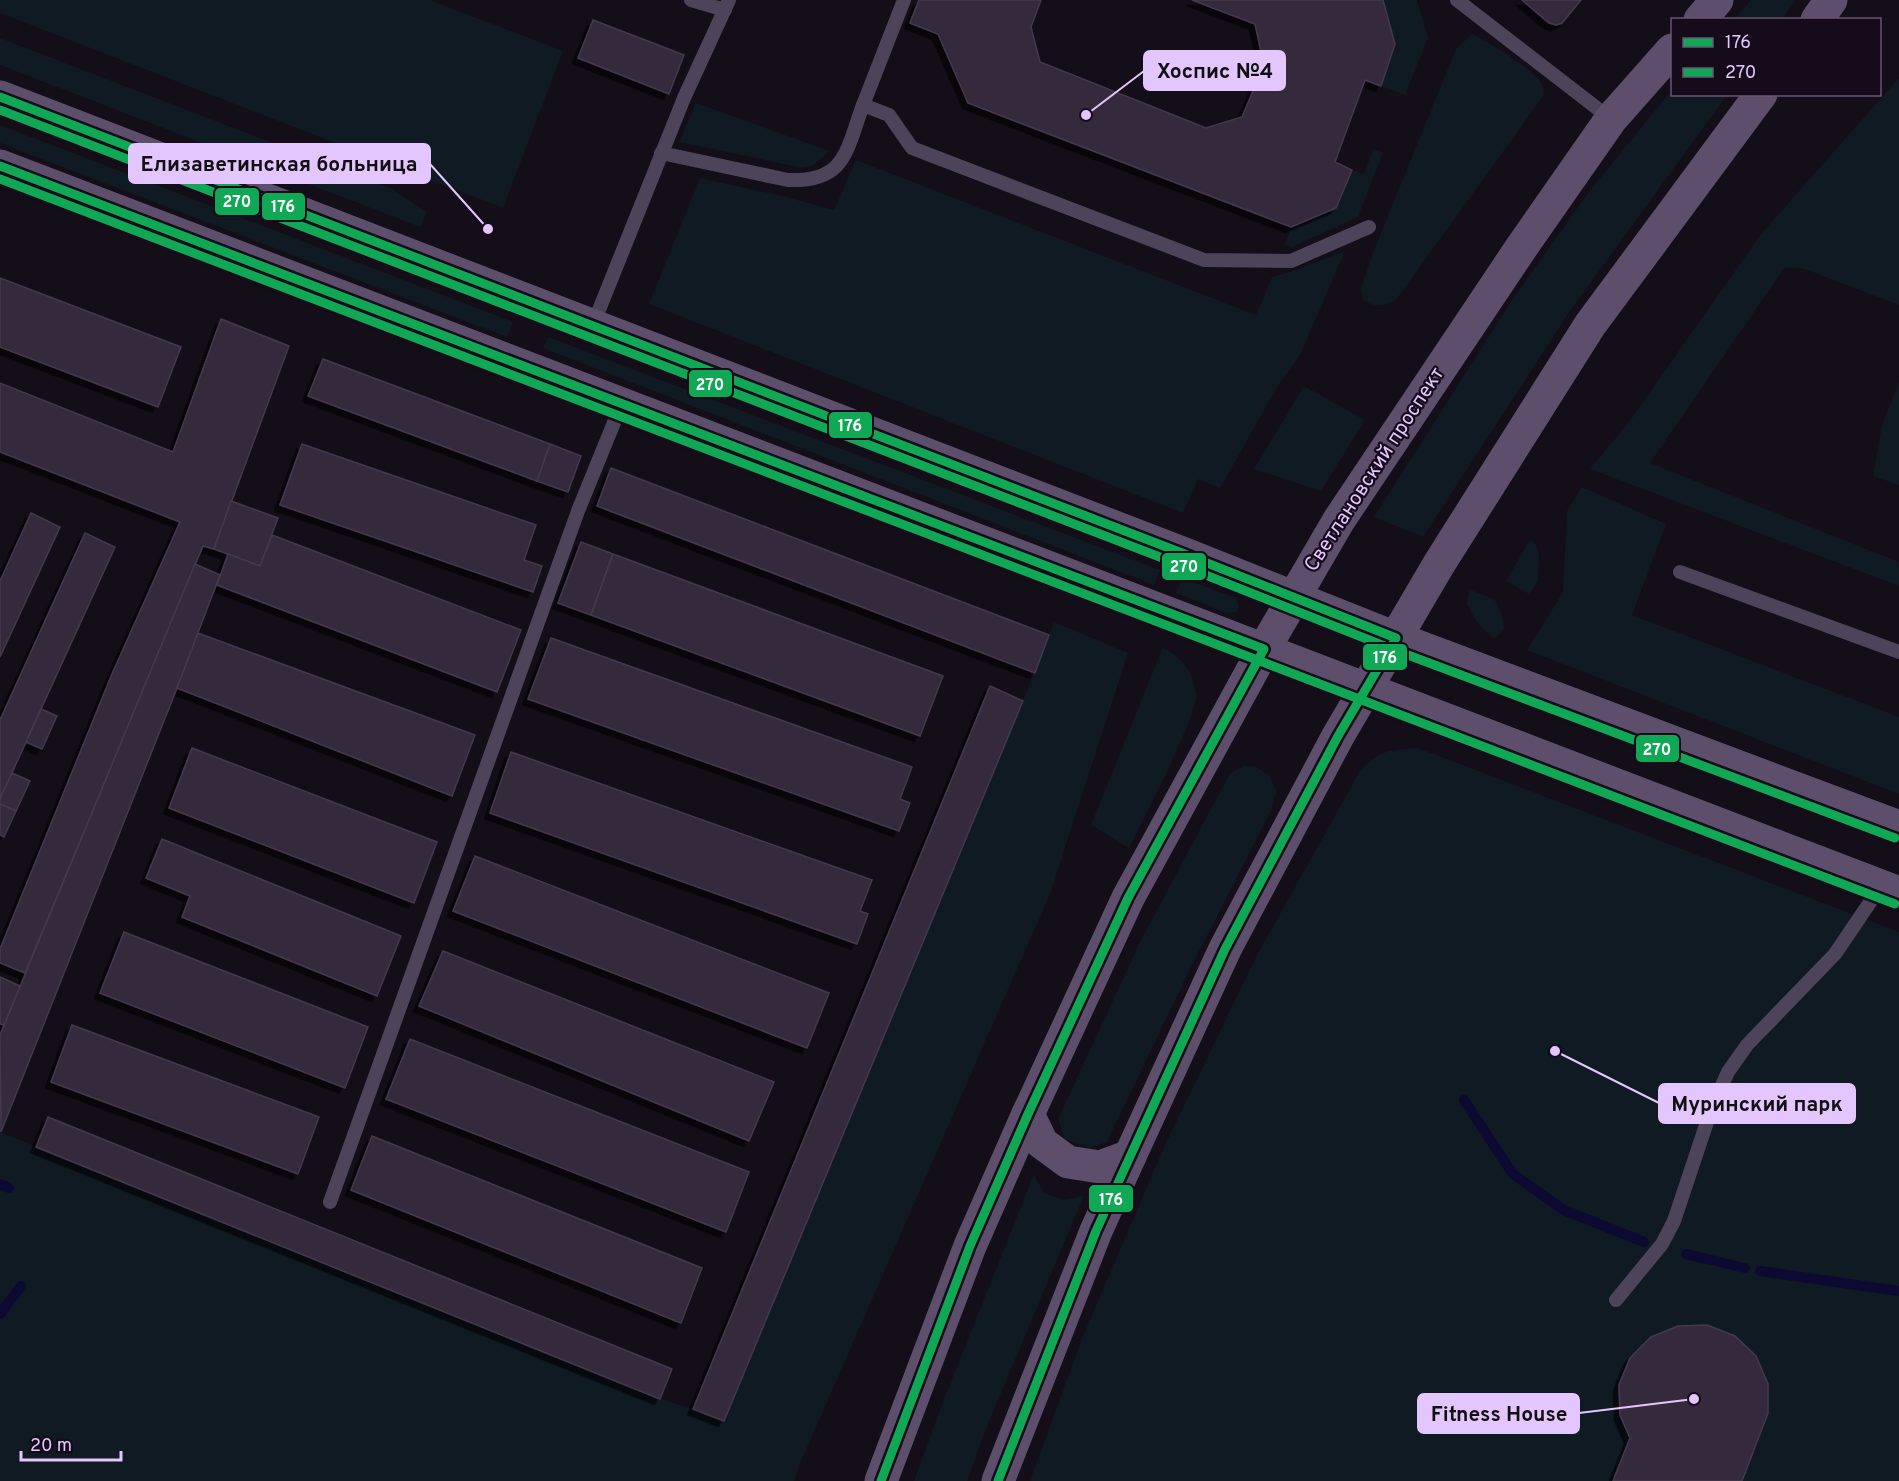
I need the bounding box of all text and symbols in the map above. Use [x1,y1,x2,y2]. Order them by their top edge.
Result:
legend [1671,18,1881,96]
text: 176 [1725,32,1751,55]
callout: Хоспис №4 [1144,51,1285,90]
text: Хоспис №4 [1157,59,1273,86]
text: 270 [1725,62,1756,85]
callout: Елизаветинская больница [129,144,430,183]
text: Елизаветинская больница [140,152,418,179]
line badge: 270 [214,187,260,216]
line badge: 176 [261,192,306,221]
text: 270 [223,193,251,213]
text: 176 [271,198,295,218]
street label: Светлановский проспект [1299,363,1451,577]
line badge: 270 [688,369,733,398]
text: 270 [696,376,724,396]
line badge: 176 [828,411,873,439]
text: 176 [838,417,862,437]
line badge: 270 [1161,552,1207,581]
text: 270 [1170,558,1198,578]
line badge: 176 [1362,643,1408,671]
text: 176 [1373,649,1397,669]
line badge: 270 [1635,734,1680,763]
text: 270 [1643,741,1671,761]
callout: Муринский парк [1659,1084,1855,1123]
text: Муринский парк [1671,1092,1843,1119]
line badge: 176 [1088,1184,1134,1213]
text: 176 [1099,1191,1123,1211]
callout: Fitness House [1418,1394,1579,1433]
text: Fitness House [1431,1402,1567,1429]
scale bar [21,1424,122,1462]
text: 20 m [30,1435,72,1458]

